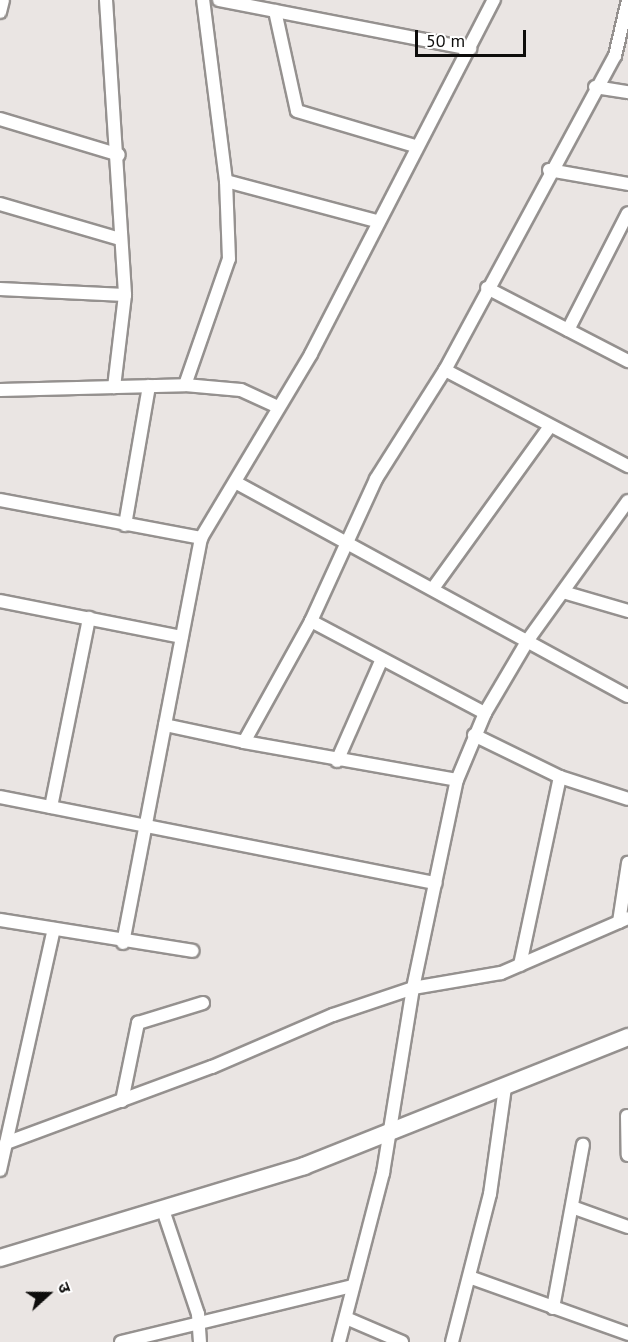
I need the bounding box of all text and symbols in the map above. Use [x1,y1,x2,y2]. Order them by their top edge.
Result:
scale bar [418,18,529,56]
text: 50 m [426,29,465,52]
north arrow [18,1264,78,1324]
text: उ [54,1280,76,1296]

